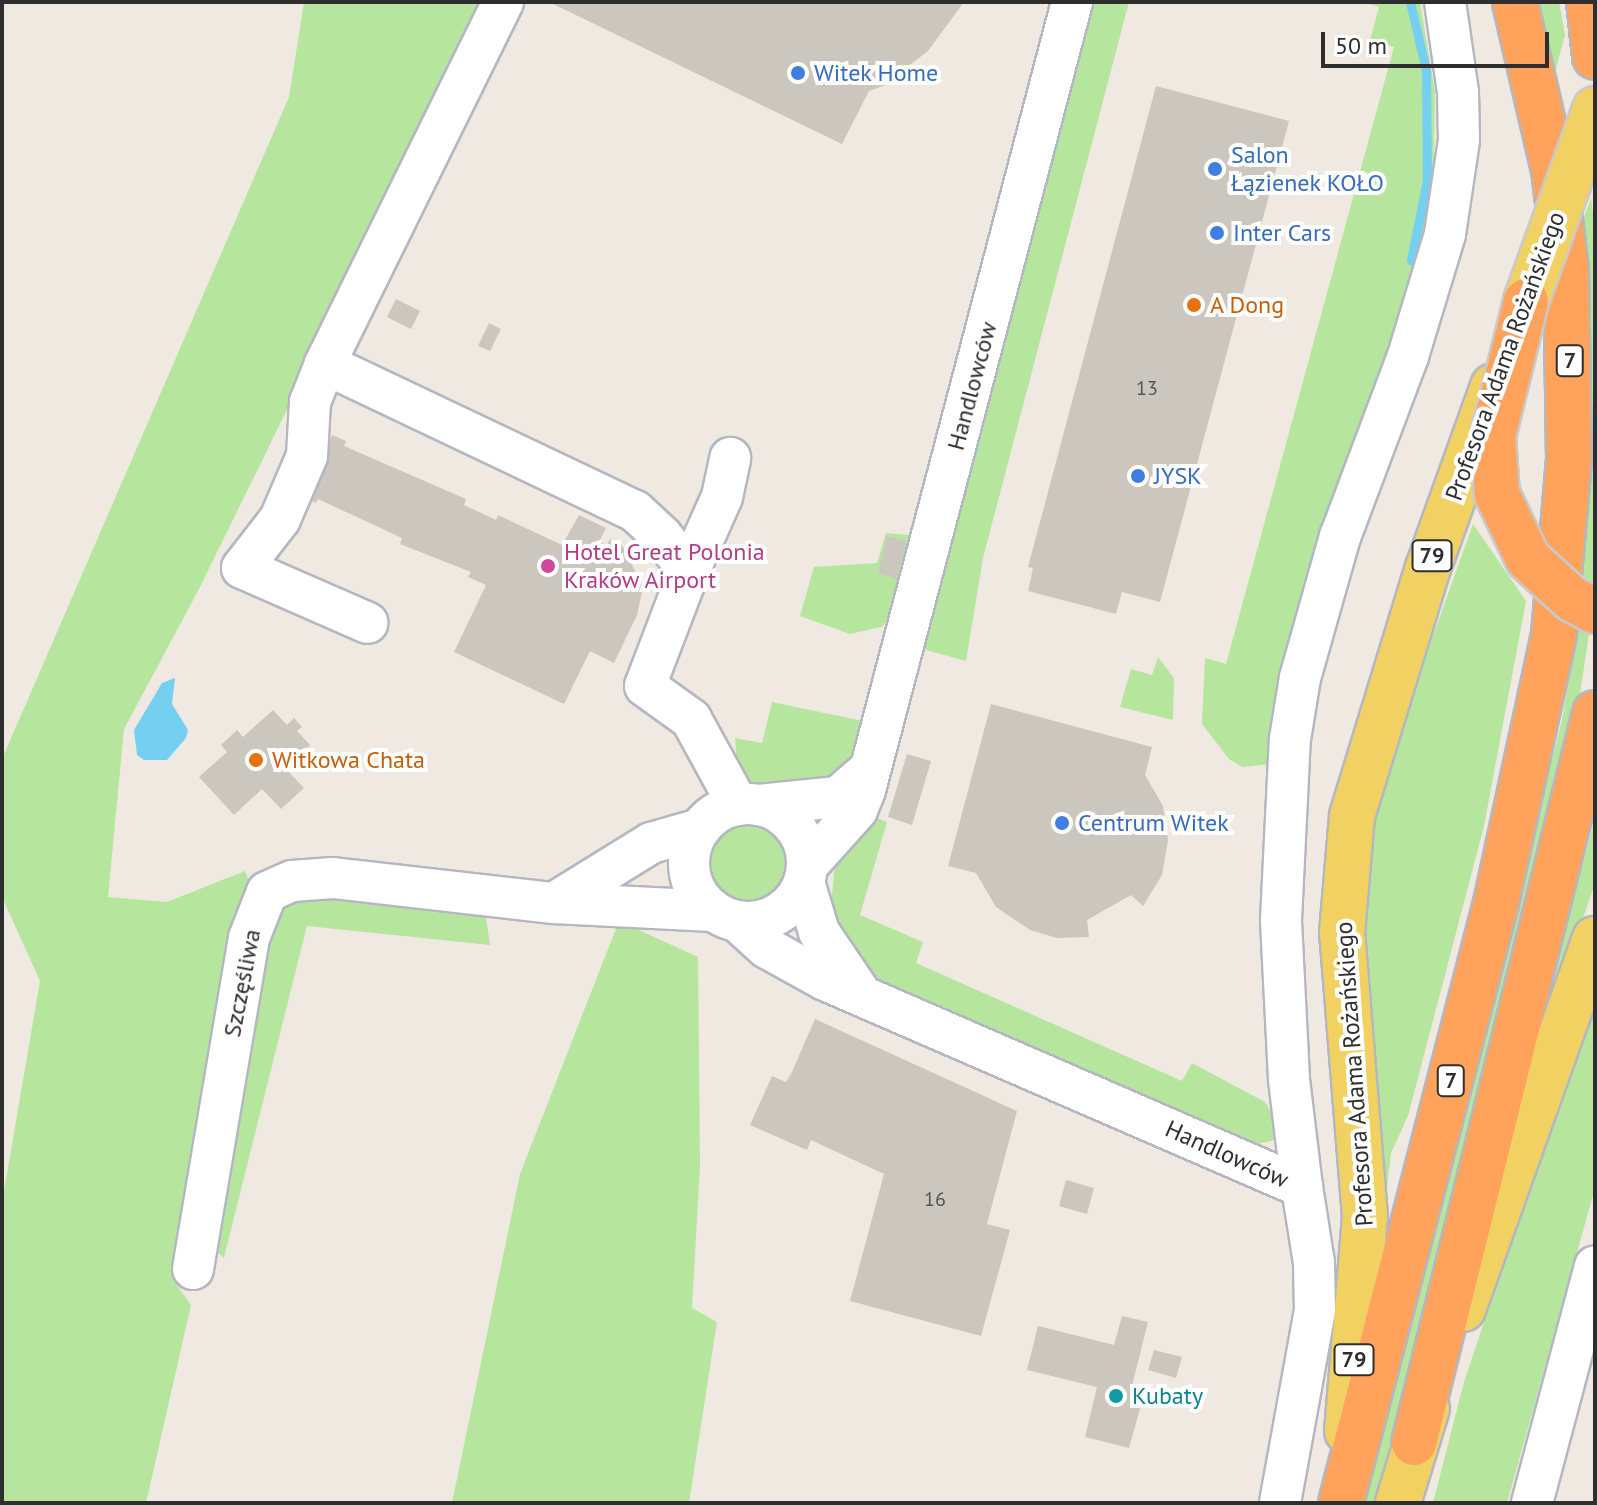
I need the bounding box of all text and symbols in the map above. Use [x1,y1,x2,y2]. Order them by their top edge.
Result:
scale bar [1325,16,1553,66]
text: 50 m [1335,30,1387,61]
place label: Witek Home [814,59,939,87]
marker: Witek Home [789,64,807,82]
place label: Salon Łązienek KOŁO [1231,141,1385,197]
marker: Salon Łązienek KOŁO [1206,160,1224,178]
street label: Profesora Adama Rożańskiego [1439,207,1571,505]
place label: Inter Cars [1233,219,1331,247]
marker: Inter Cars [1208,224,1226,242]
place label: A Dong [1210,291,1285,319]
marker: A Dong [1185,296,1203,314]
street label: Handlowców [941,319,1003,453]
road number: 7 [1554,343,1586,379]
house number: 13 [1136,376,1158,400]
place label: JYSK [1154,462,1202,490]
marker: JYSK [1129,467,1147,485]
place label: Hotel Great Polonia Kraków Airport [564,538,765,594]
road number: 79 [1410,538,1454,574]
marker: Hotel Great Polonia Kraków Airport [539,557,557,575]
place label: Witkowa Chata [272,746,425,774]
marker: Witkowa Chata [247,751,265,769]
place label: Centrum Witek [1078,809,1229,837]
marker: Centrum Witek [1053,814,1071,832]
street label: Profesora Adama Rożańskiego [1329,920,1379,1228]
street label: Szczęśliwa [217,927,267,1039]
road number: 7 [1435,1063,1467,1099]
street label: Handlowców [1161,1114,1293,1194]
house number: 16 [924,1187,946,1211]
road number: 79 [1332,1342,1376,1378]
place label: Kubaty [1132,1382,1203,1410]
marker: Kubaty [1107,1387,1125,1405]

